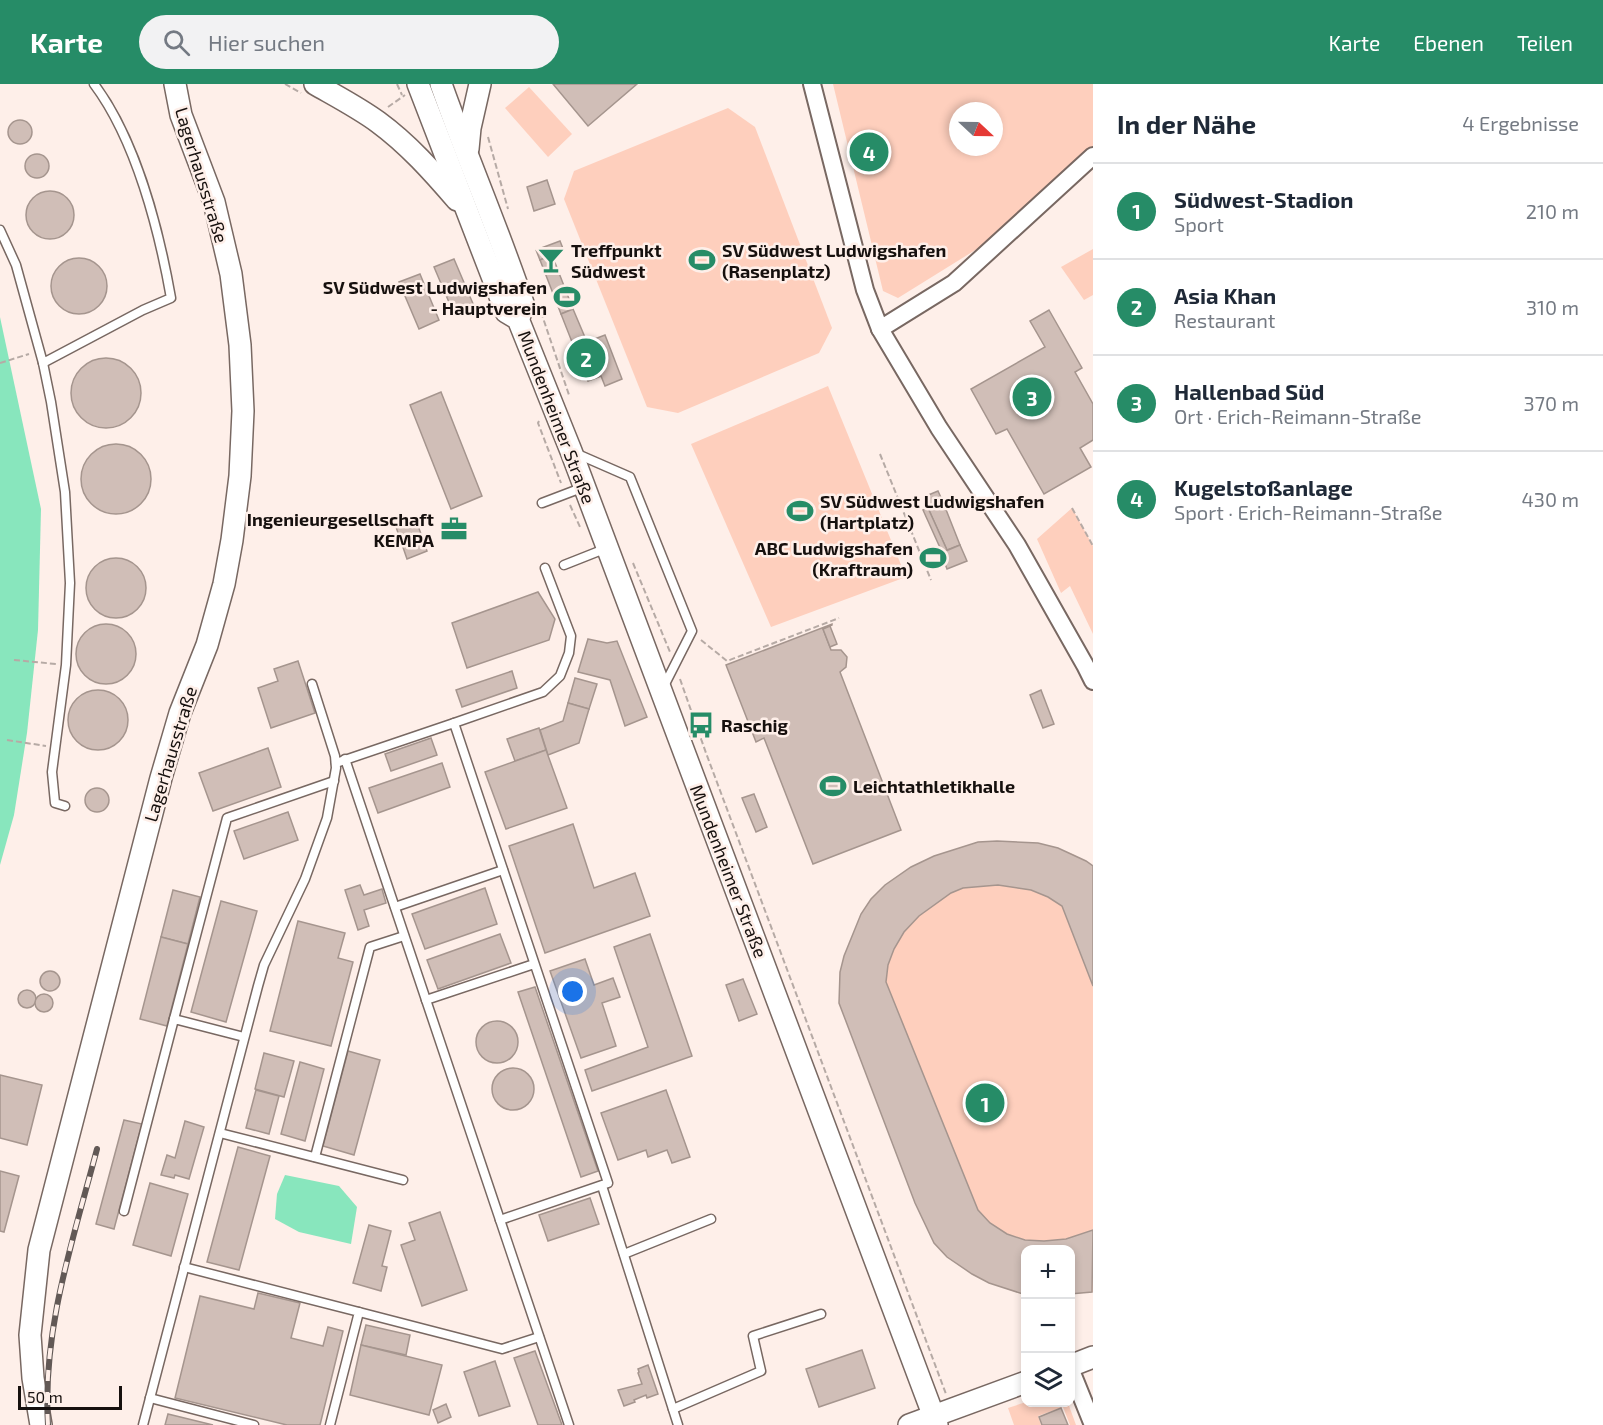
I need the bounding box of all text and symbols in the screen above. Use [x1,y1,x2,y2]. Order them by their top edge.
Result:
search box [139,15,559,69]
text: Karte [30,25,103,59]
icon: search [160,26,193,59]
text: Hier suchen [208,29,325,55]
text: Karte [1329,30,1380,55]
text: Ebenen [1413,30,1484,55]
text: Teilen [1517,30,1573,55]
north arrow [949,102,1003,156]
street label: Lagerhausstraße [171,105,233,245]
text: In der Nähe [1117,108,1256,139]
text: 4 Ergebnisse [1462,111,1579,135]
pin: 4 [850,130,888,174]
text: Südwest-Stadion [1174,186,1354,212]
text: 1 [1132,199,1141,223]
text: 210 m [1526,199,1579,223]
text: Sport [1174,212,1224,236]
place label: Treffpunkt Südwest [571,239,662,282]
place label: SV Südwest Ludwigshafen (Rasenplatz) [722,239,946,282]
bar icon: Treffpunkt Südwest [536,245,566,275]
sports icon: SV Südwest Ludwigshafen (Rasenplatz) [687,245,717,275]
place label: SV Südwest Ludwigshafen - Hauptverein [323,276,547,319]
sports icon: SV Südwest Ludwigshafen - Hauptverein [552,282,582,312]
text: Asia Khan [1174,282,1276,308]
text: 2 [1131,295,1142,319]
text: 310 m [1526,295,1579,319]
text: Restaurant [1174,308,1275,332]
street label: Mundenheimer Straße [514,327,600,507]
pin: 2 [566,336,606,380]
pin: 3 [1012,374,1052,420]
text: Hallenbad Süd [1174,378,1324,404]
text: 3 [1131,391,1142,415]
text: 370 m [1524,391,1579,415]
text: Ort · Erich-Reimann-Straße [1174,404,1422,428]
text: Kugelstoßanlage [1174,474,1353,500]
text: 4 [1130,487,1143,511]
text: 430 m [1522,487,1579,511]
place label: SV Südwest Ludwigshafen (Hartplatz) [820,490,1044,533]
sports icon: SV Südwest Ludwigshafen (Hartplatz) [785,496,815,526]
text: Sport · Erich-Reimann-Straße [1174,500,1442,524]
place label: Ingenieurgesellschaft KEMPA [247,508,435,551]
office icon: Ingenieurgesellschaft KEMPA [439,514,469,544]
place label: ABC Ludwigshafen (Kraftraum) [755,537,913,580]
sports icon: ABC Ludwigshafen (Kraftraum) [918,543,948,573]
street label: Lagerhausstraße [139,684,201,824]
bus stop icon: Raschig [686,710,716,740]
place label: Raschig [721,714,788,736]
sports icon: Leichtathletikhalle [818,771,848,801]
place label: Leichtathletikhalle [853,775,1015,797]
street label: Mundenheimer Straße [686,781,772,961]
your location [558,977,587,1006]
pin: 1 [966,1080,1004,1126]
map controls [1021,1245,1075,1407]
button: + [1021,1245,1075,1299]
button: − [1021,1299,1075,1353]
button: layers [1021,1353,1075,1407]
scale bar [18,1383,122,1410]
text: 50 m [27,1387,63,1406]

